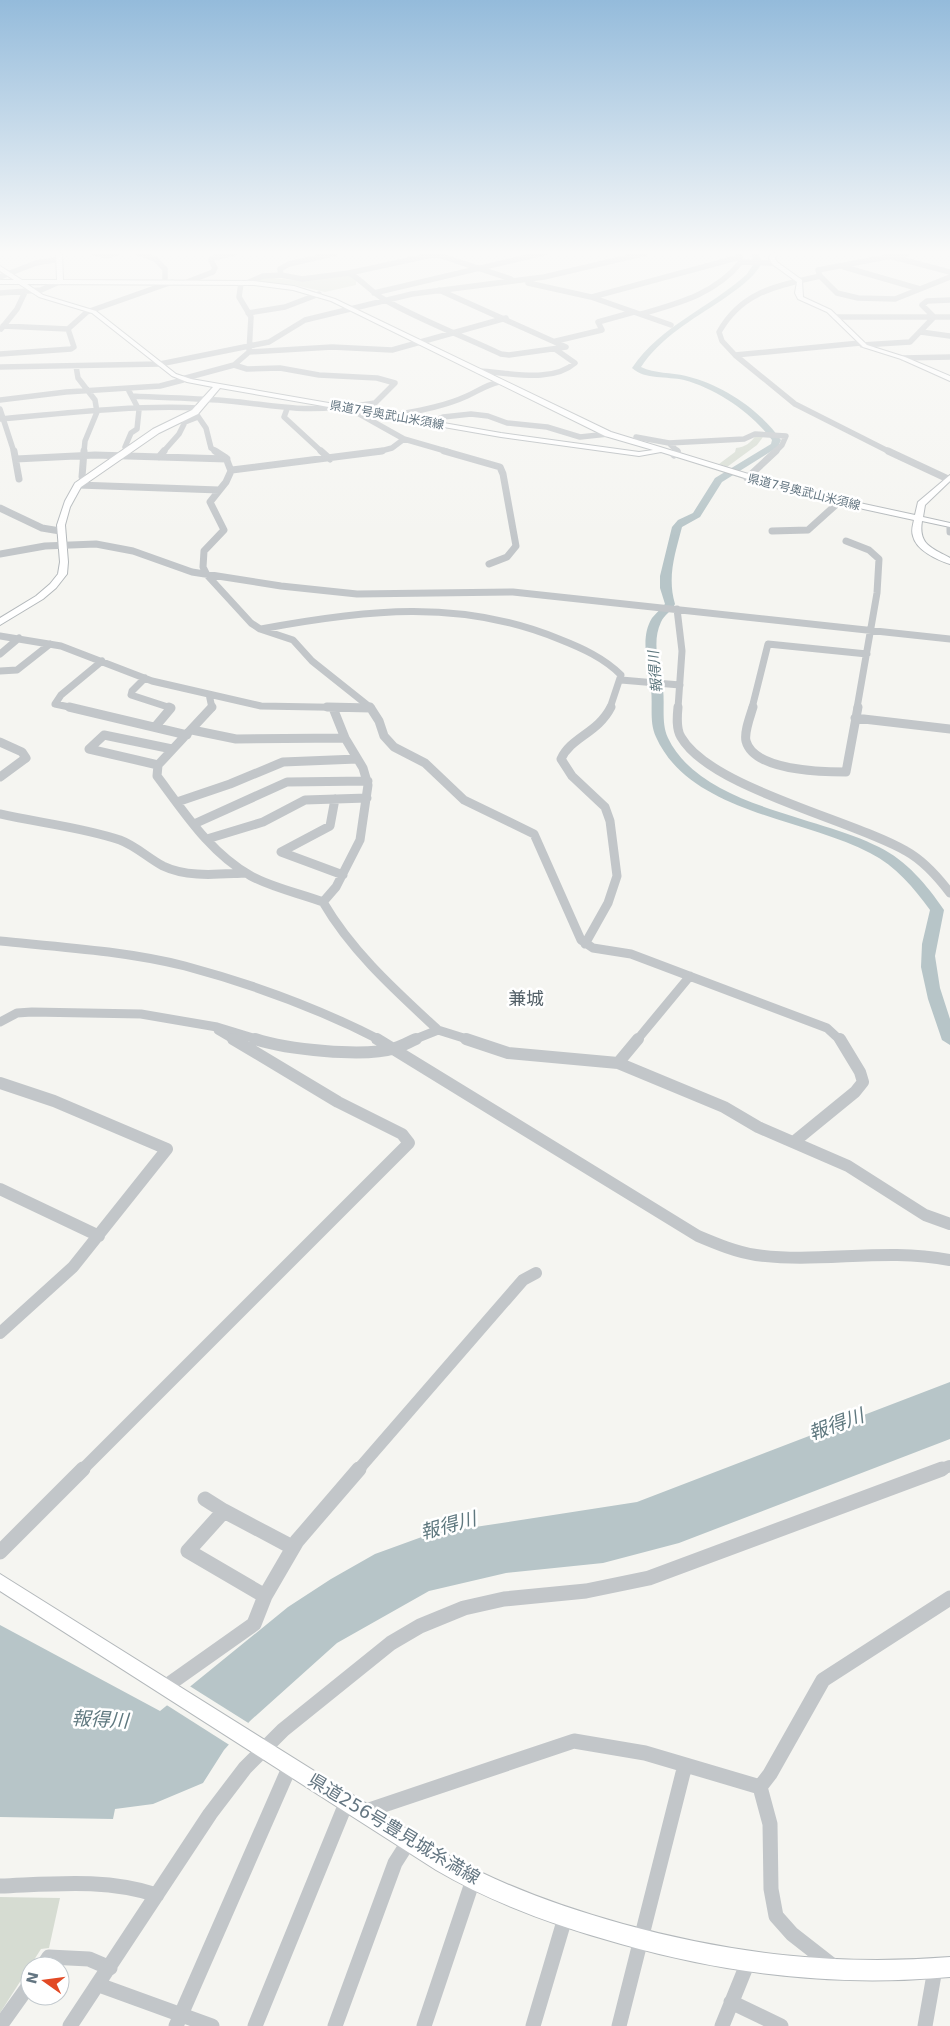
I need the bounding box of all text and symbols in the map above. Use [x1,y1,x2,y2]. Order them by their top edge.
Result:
street label: 県道7号奥武山米須線 [329,398,445,432]
street label: 県道7号奥武山米須線 [746,471,862,513]
water label: 報得川 [645,648,665,694]
district label: 兼城 [508,988,544,1009]
water label: 報得川 [805,1403,868,1444]
water label: 報得川 [418,1506,480,1543]
water label: 報得川 [71,1707,131,1732]
street label: 県道256号豊見城糸満線 [305,1769,484,1888]
north arrow [20,1956,70,2006]
text: N [23,1970,42,1985]

